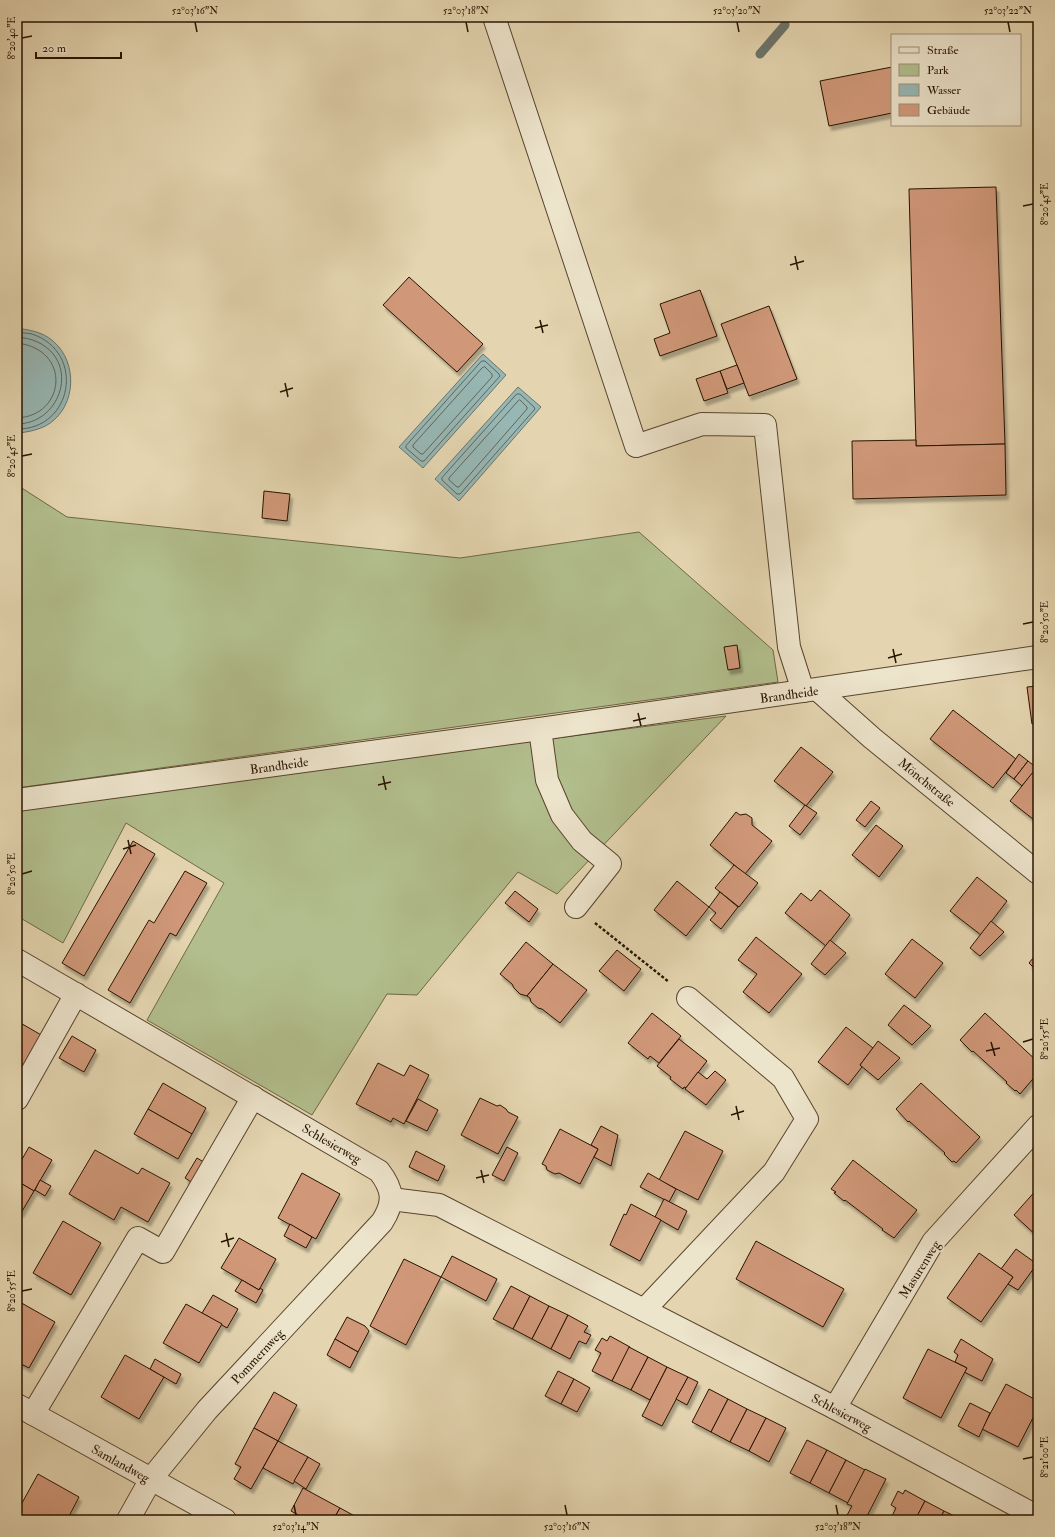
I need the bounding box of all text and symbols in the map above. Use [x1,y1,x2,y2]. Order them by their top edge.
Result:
text: 52°03'16"N [172,5,218,17]
text: 52°03'18"N [443,5,489,17]
text: 52°03'20"N [713,5,761,17]
text: 52°03'22"N [984,5,1032,17]
text: 8°20'40"E [6,16,18,60]
scale bar [36,34,121,60]
legend [891,34,1021,126]
text: 20 m [42,41,67,56]
text: Straße [927,43,958,58]
text: Park [927,63,949,78]
text: Wasser [926,83,961,98]
text: Gebäude [927,103,970,118]
text: 8°20'45"E [1039,183,1051,225]
text: 8°20'45"E [6,435,18,477]
text: 8°20'50"E [1039,601,1051,643]
street label: Brandheide [759,683,820,707]
street label: Brandheide [249,754,310,778]
street label: Mönchstraße [895,755,959,811]
text: 8°20'50"E [6,853,18,895]
text: 8°20'55"E [1039,1018,1051,1060]
street label: Schlesierweg [299,1120,365,1168]
street label: Masurenweg [896,1237,944,1302]
text: 8°20'55"E [6,1270,18,1312]
street label: Pommernweg [228,1325,288,1388]
street label: Schlesierweg [809,1390,875,1436]
text: 8°21'00"E [1039,1436,1051,1478]
street label: Samlandweg [89,1441,153,1487]
text: 52°03'14"N [273,1521,319,1533]
text: 52°03'16"N [544,1521,590,1533]
text: 52°03'18"N [815,1521,861,1533]

